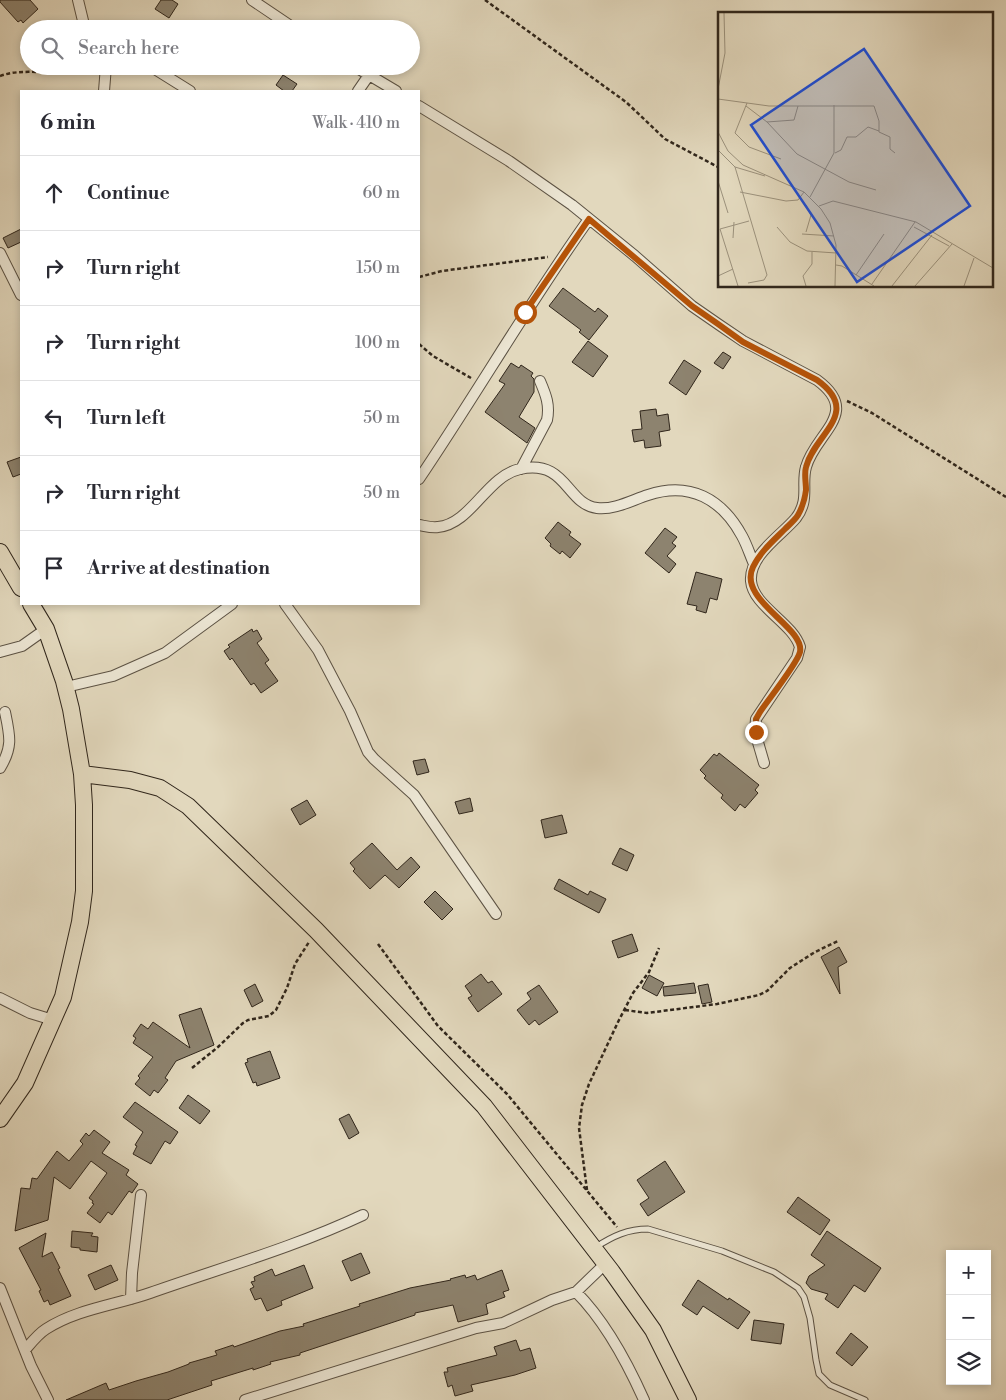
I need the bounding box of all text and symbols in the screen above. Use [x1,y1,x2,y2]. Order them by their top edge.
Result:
inset map [718,12,994,288]
search box [20,20,420,75]
icon: search [38,34,66,62]
text: Search here [78,36,179,60]
text: 6 min [40,110,95,136]
text: Walk · 410 m [312,113,400,133]
icon: ahead [40,179,68,207]
text: Continue [87,181,170,205]
text: 60 m [362,183,400,203]
icon: right [40,254,68,282]
text: Turn right [87,256,180,280]
text: 150 m [356,258,400,278]
route start [514,301,537,324]
icon: right [40,329,68,357]
text: Turn right [87,331,180,355]
text: 100 m [355,333,400,353]
icon: left [40,404,68,432]
text: Turn left [87,406,166,430]
text: 50 m [363,408,400,428]
icon: right [40,479,68,507]
text: Turn right [87,481,180,505]
text: 50 m [363,483,400,503]
icon: arrive [40,554,68,582]
text: Arrive at destination [87,556,270,580]
route end [745,721,768,744]
map controls [946,1250,991,1385]
button: + [946,1250,991,1295]
button: − [946,1295,991,1340]
button: layers [946,1340,991,1385]

